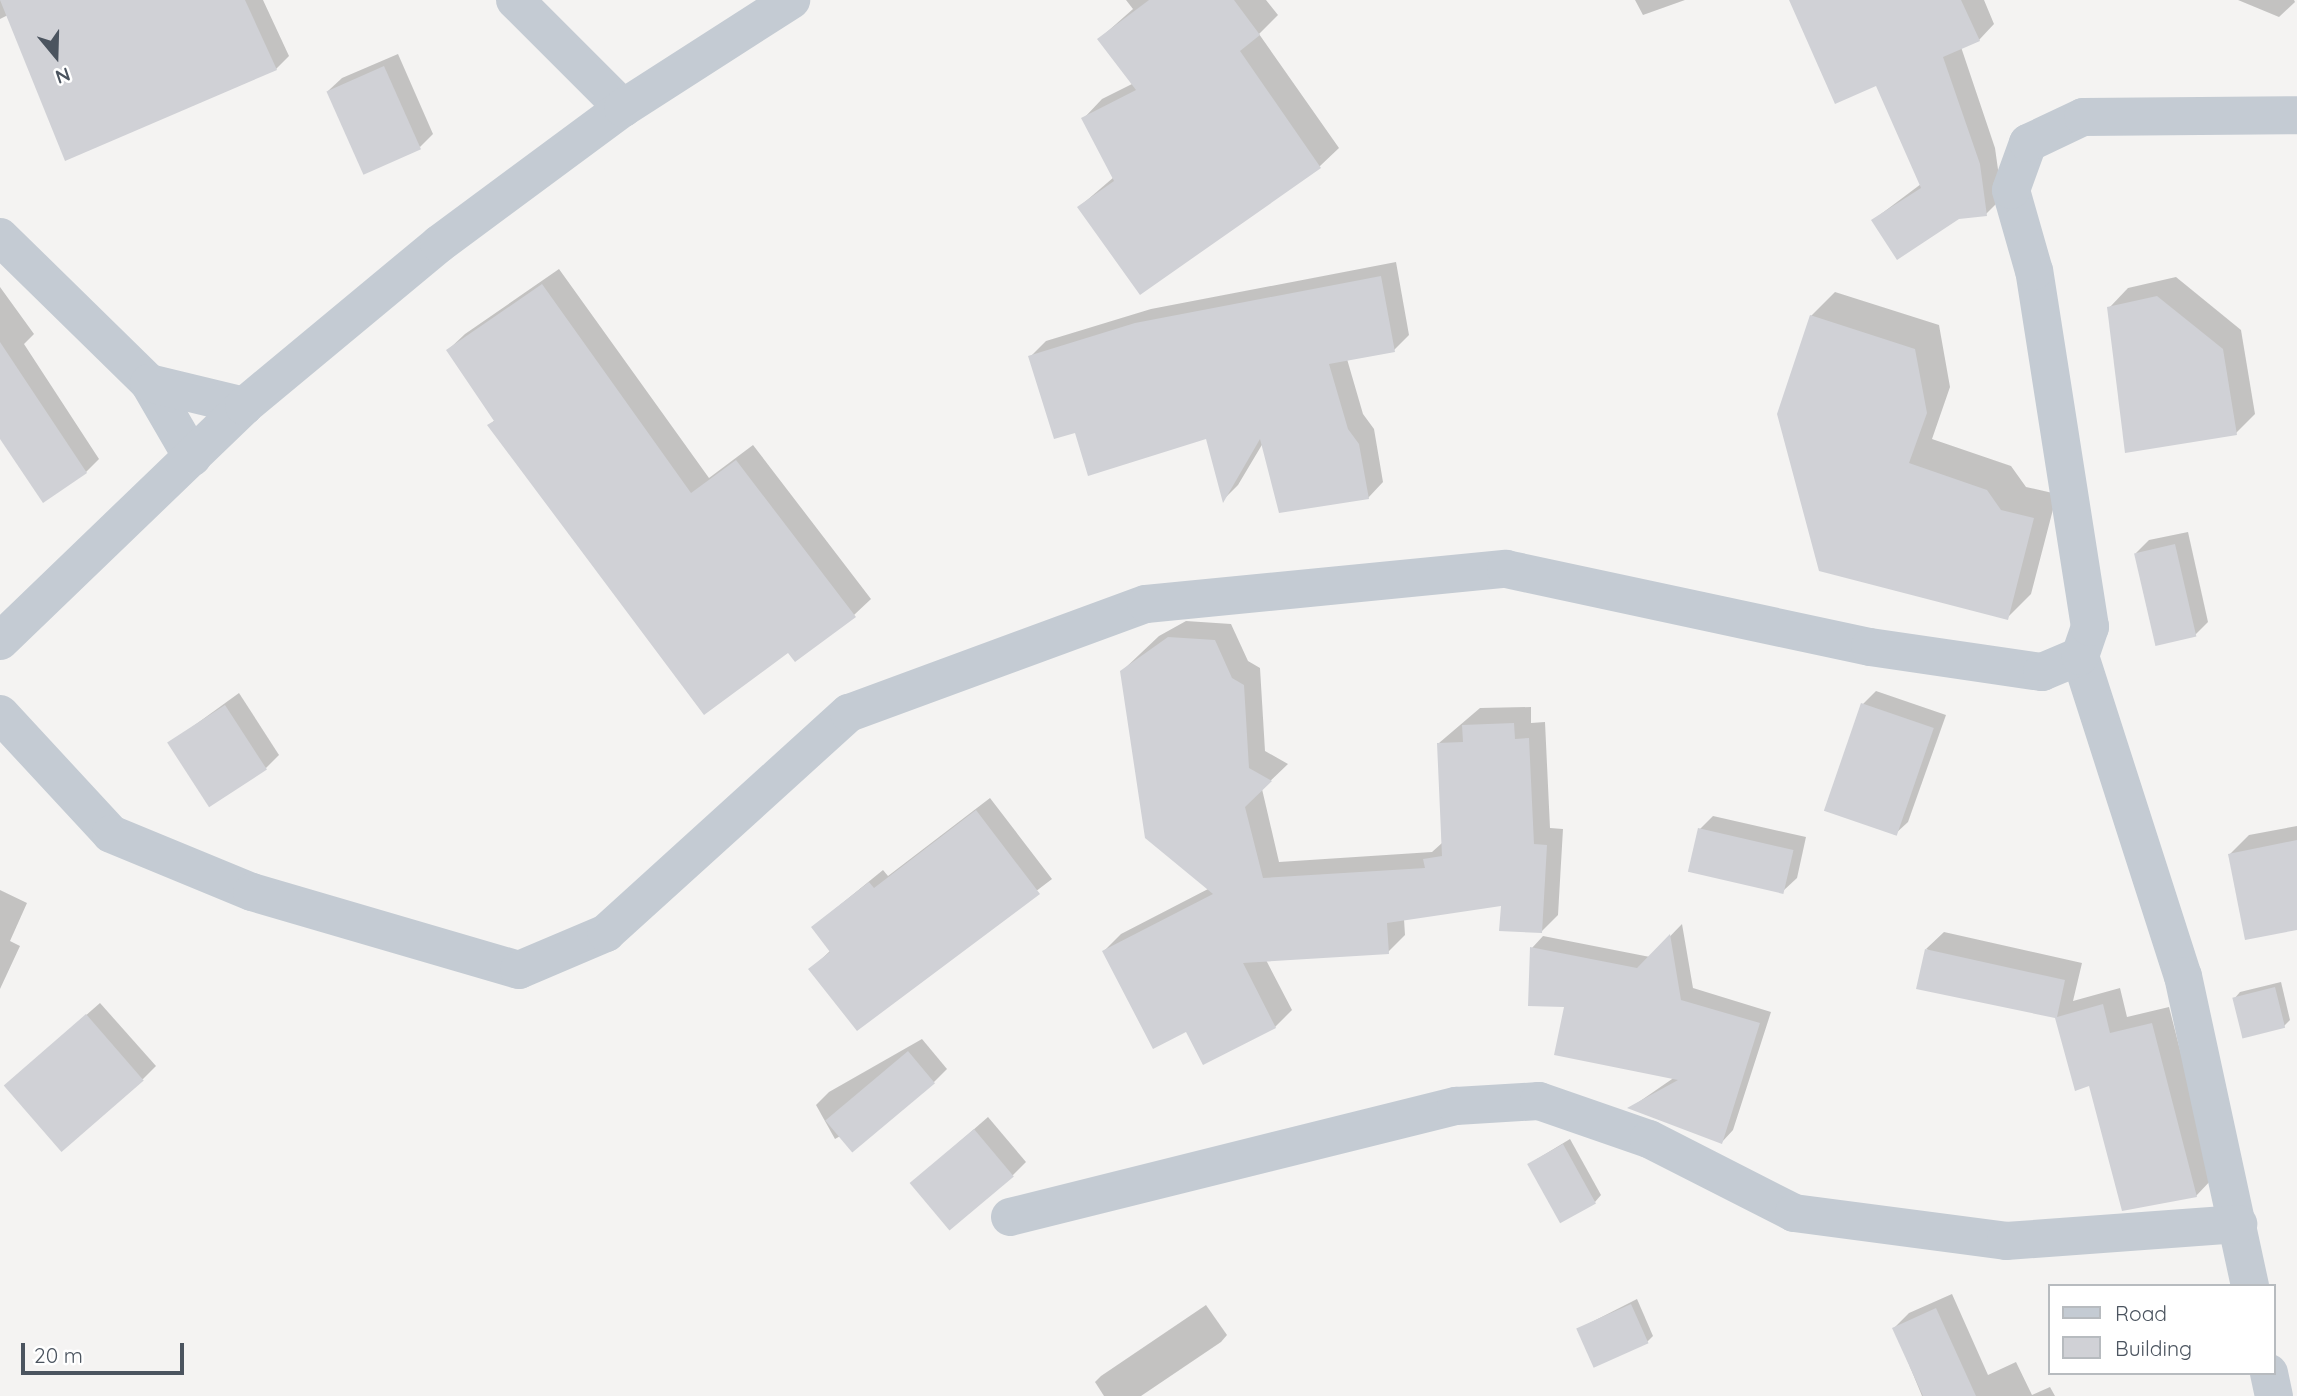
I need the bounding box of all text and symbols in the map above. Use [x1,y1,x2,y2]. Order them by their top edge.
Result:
north arrow [21,21,91,91]
text: N [52,62,73,89]
legend [2048,1284,2276,1375]
text: Road [2115,1300,2167,1326]
scale bar [24,1330,187,1374]
text: Building [2115,1335,2192,1361]
text: 20 m [34,1342,83,1368]

